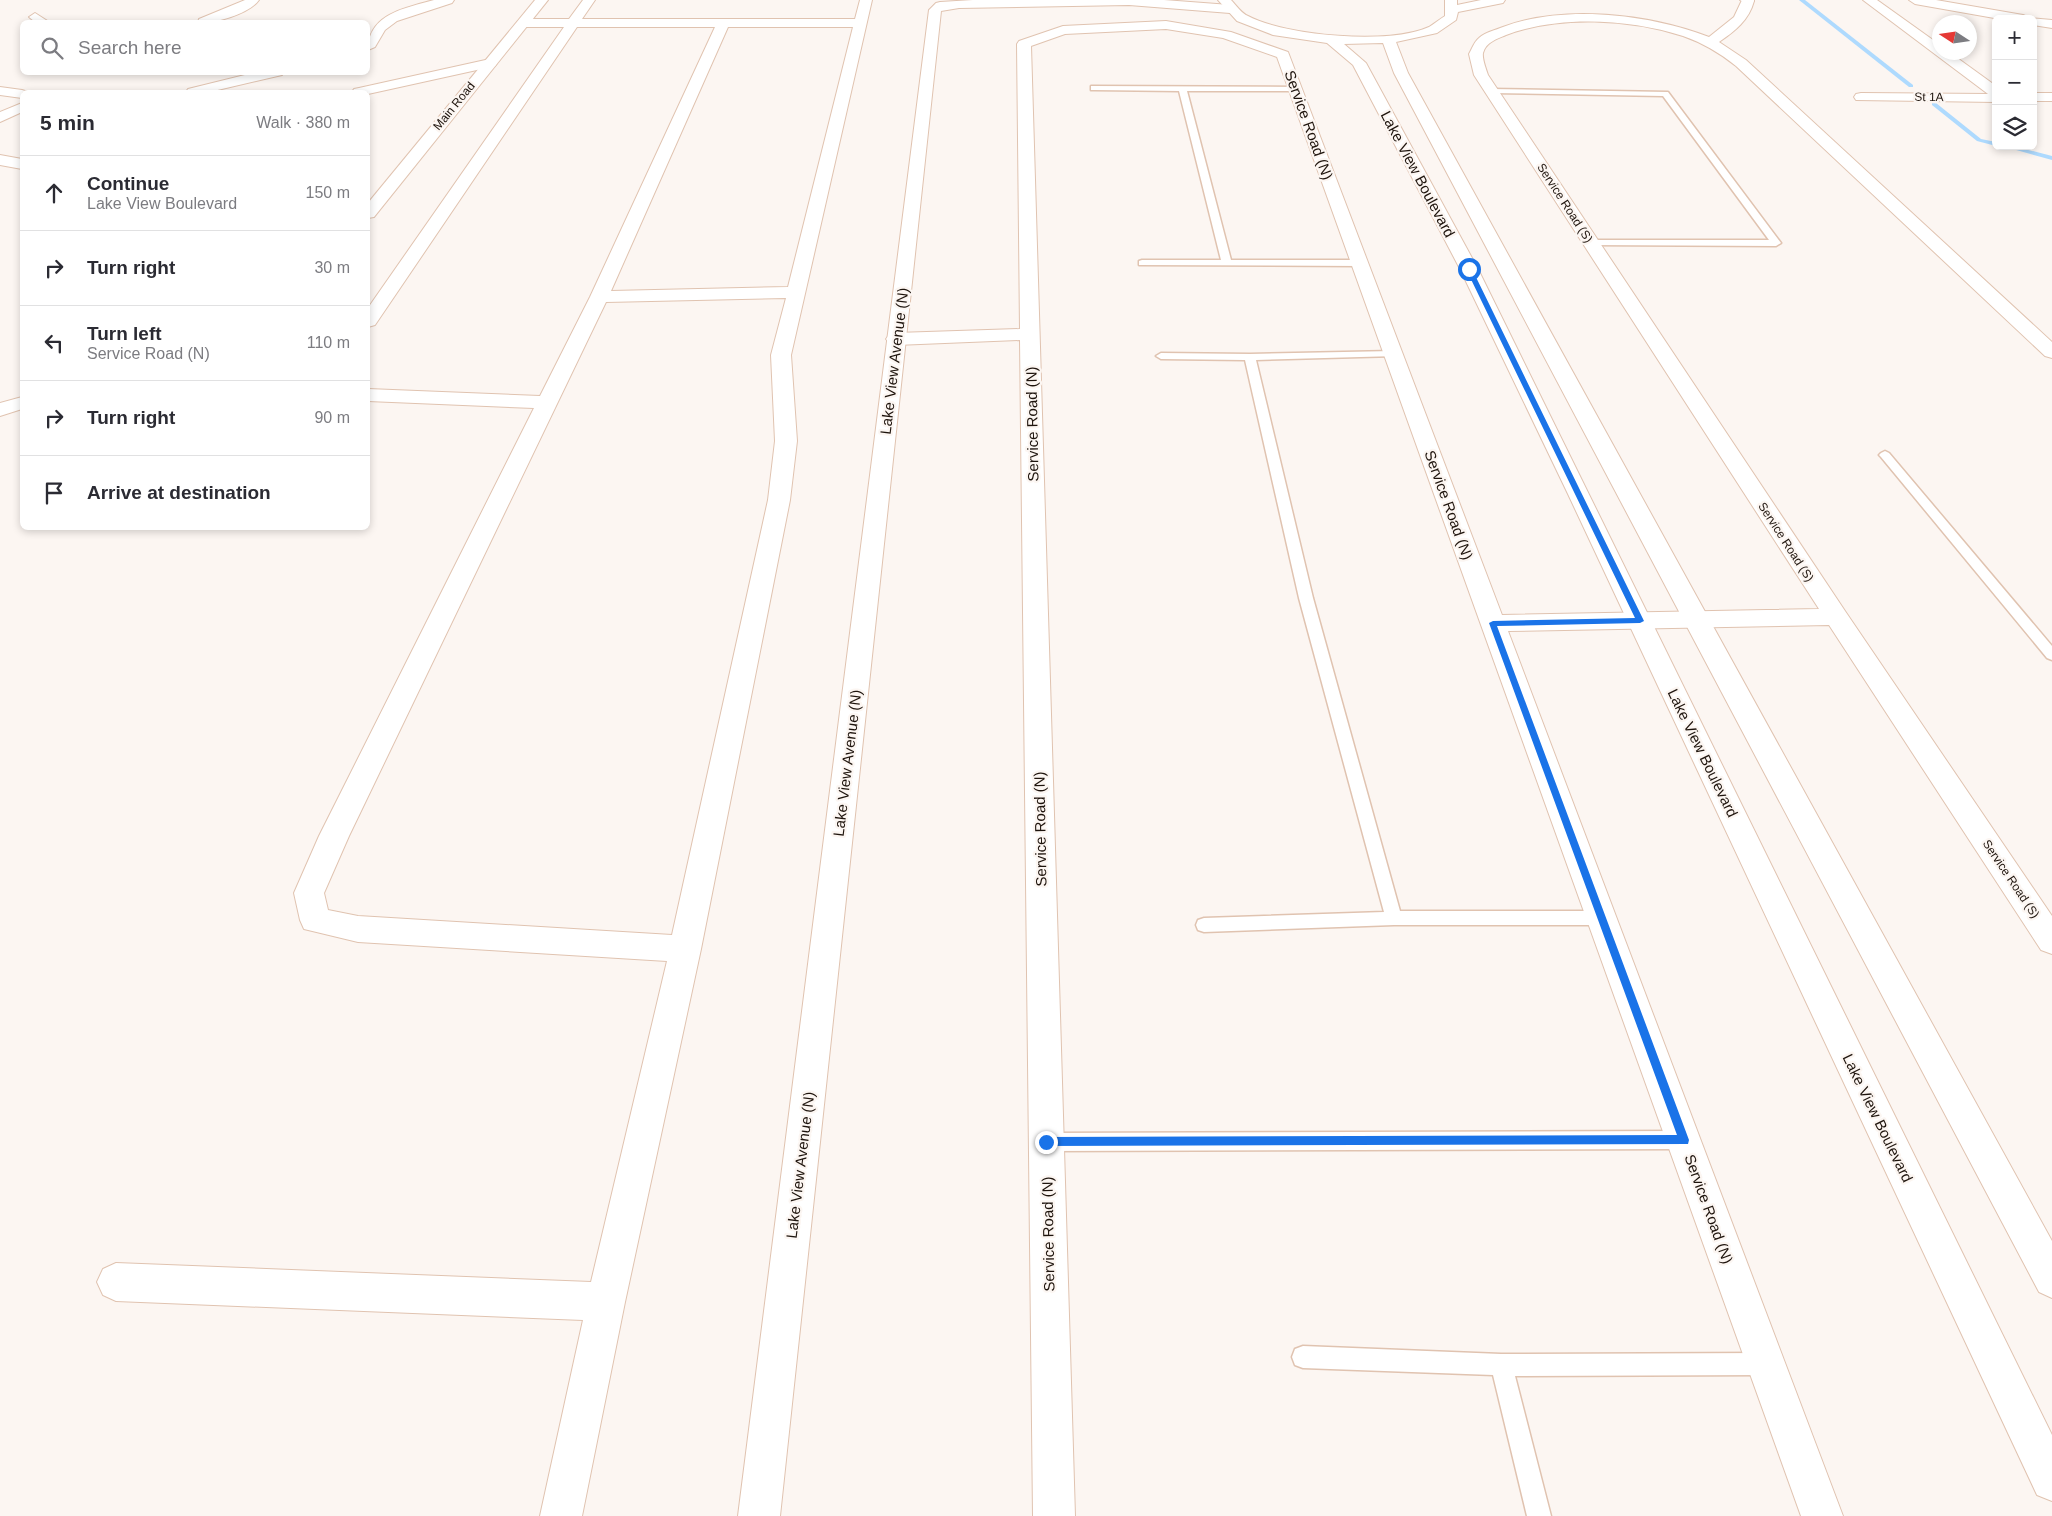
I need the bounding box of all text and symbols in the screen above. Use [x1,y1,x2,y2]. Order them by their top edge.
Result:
north arrow [1932,15,1977,60]
map controls [1992,15,2037,150]
button: + [1992,15,2037,60]
search box [20,20,370,75]
icon: search [38,34,66,62]
text: Search here [78,37,182,58]
button: − [1992,60,2037,105]
street label: Service Road (N) [1281,68,1337,182]
street label: Main Road [430,79,478,133]
street label: St 1A [1914,90,1944,104]
button: layers [1992,105,2037,150]
street label: Lake View Boulevard [1377,108,1459,240]
text: 5 min [40,111,95,134]
text: Walk · 380 m [256,114,350,131]
street label: Service Road (S) [1534,161,1596,245]
text: Continue [87,173,169,194]
icon: ahead [40,179,68,207]
text: 150 m [306,184,350,201]
text: Lake View Boulevard [87,195,237,212]
icon: right [40,254,68,282]
text: Turn right [87,257,175,278]
route start [1458,258,1481,281]
text: 30 m [314,259,350,276]
street label: Lake View Avenue (N) [877,287,911,435]
text: Turn left [87,323,162,344]
icon: left [40,329,68,357]
text: 110 m [307,334,350,351]
text: Service Road (N) [87,345,210,362]
street label: Service Road (N) [1022,366,1042,482]
icon: right [40,404,68,432]
text: Turn right [87,407,175,428]
text: 90 m [314,409,350,426]
street label: Service Road (N) [1421,448,1477,562]
icon: arrive [40,479,68,507]
text: Arrive at destination [87,482,271,503]
street label: Service Road (S) [1755,500,1817,584]
street label: Lake View Boulevard [1665,686,1741,820]
street label: Lake View Avenue (N) [830,689,864,837]
street label: Service Road (N) [1030,771,1050,887]
street label: Service Road (S) [1980,837,2042,921]
street label: Lake View Boulevard [1840,1051,1916,1185]
street label: Lake View Avenue (N) [783,1091,817,1239]
route end [1035,1131,1058,1154]
street label: Service Road (N) [1681,1152,1737,1266]
street label: Service Road (N) [1038,1176,1058,1292]

